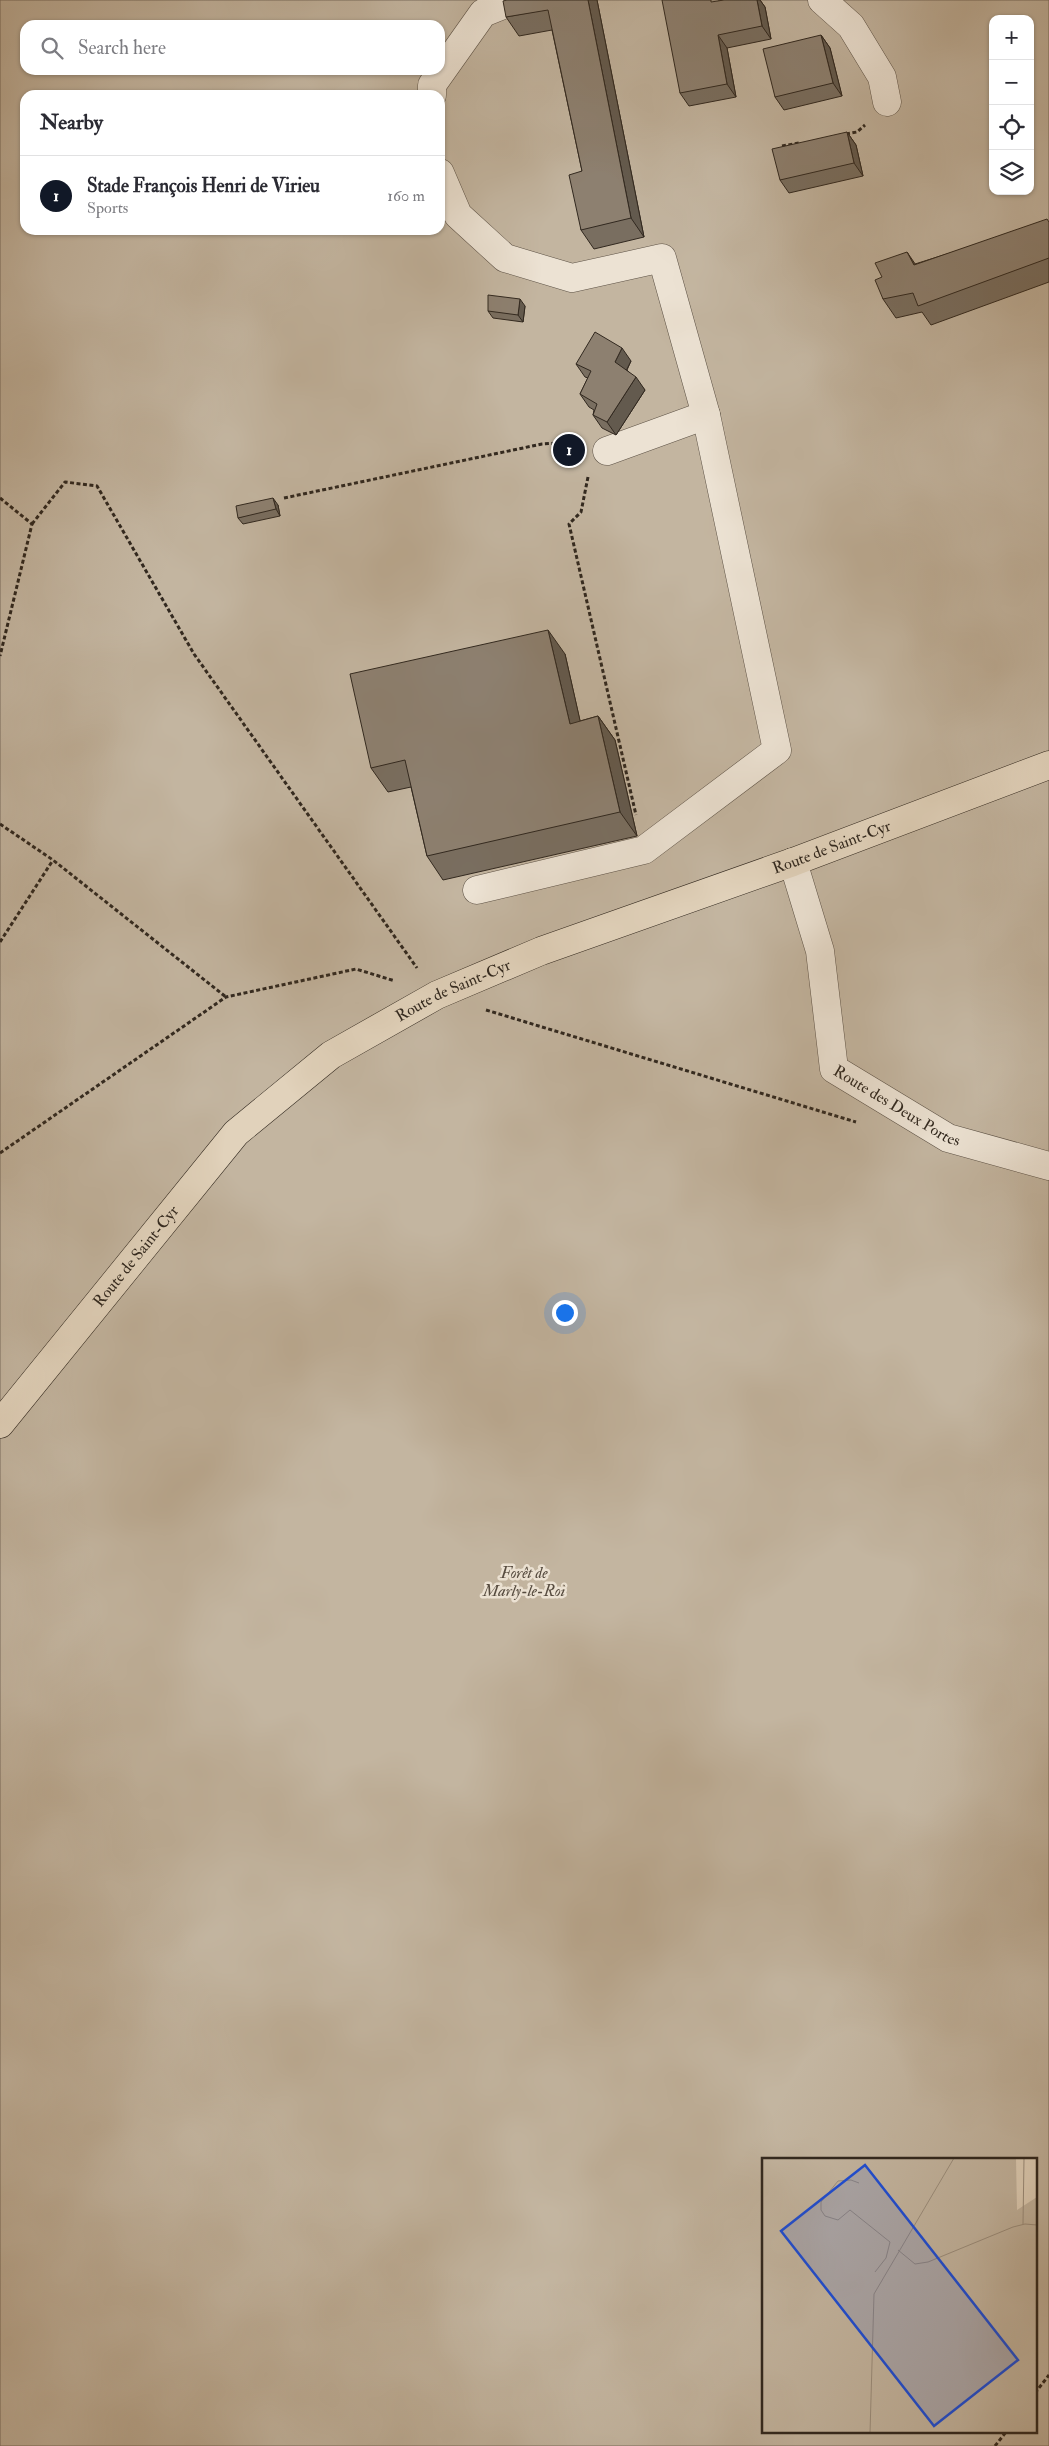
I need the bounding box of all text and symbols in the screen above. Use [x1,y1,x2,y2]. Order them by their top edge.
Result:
map controls [989,15,1034,195]
button: + [989,15,1034,60]
search box [20,20,445,75]
icon: search [38,34,66,62]
text: Search here [78,36,166,60]
button: − [989,60,1034,105]
button: locate [989,105,1034,150]
text: Nearby [40,109,103,136]
button: layers [989,150,1034,195]
text: Stade François Henri de Virieu [87,174,320,198]
text: 1 [53,186,59,206]
text: 160 m [387,186,425,206]
text: Sports [87,198,128,218]
pin: 1 [553,431,585,469]
street label: Route de Saint-Cyr [770,816,894,878]
street label: Route de Saint-Cyr [392,955,514,1026]
street label: Route des Deux Portes [830,1061,962,1151]
street label: Route de Saint-Cyr [89,1201,183,1311]
your location [552,1300,578,1326]
park label: Forêt de Marly-le-Roi [482,1563,566,1601]
inset map [762,2158,1036,2434]

